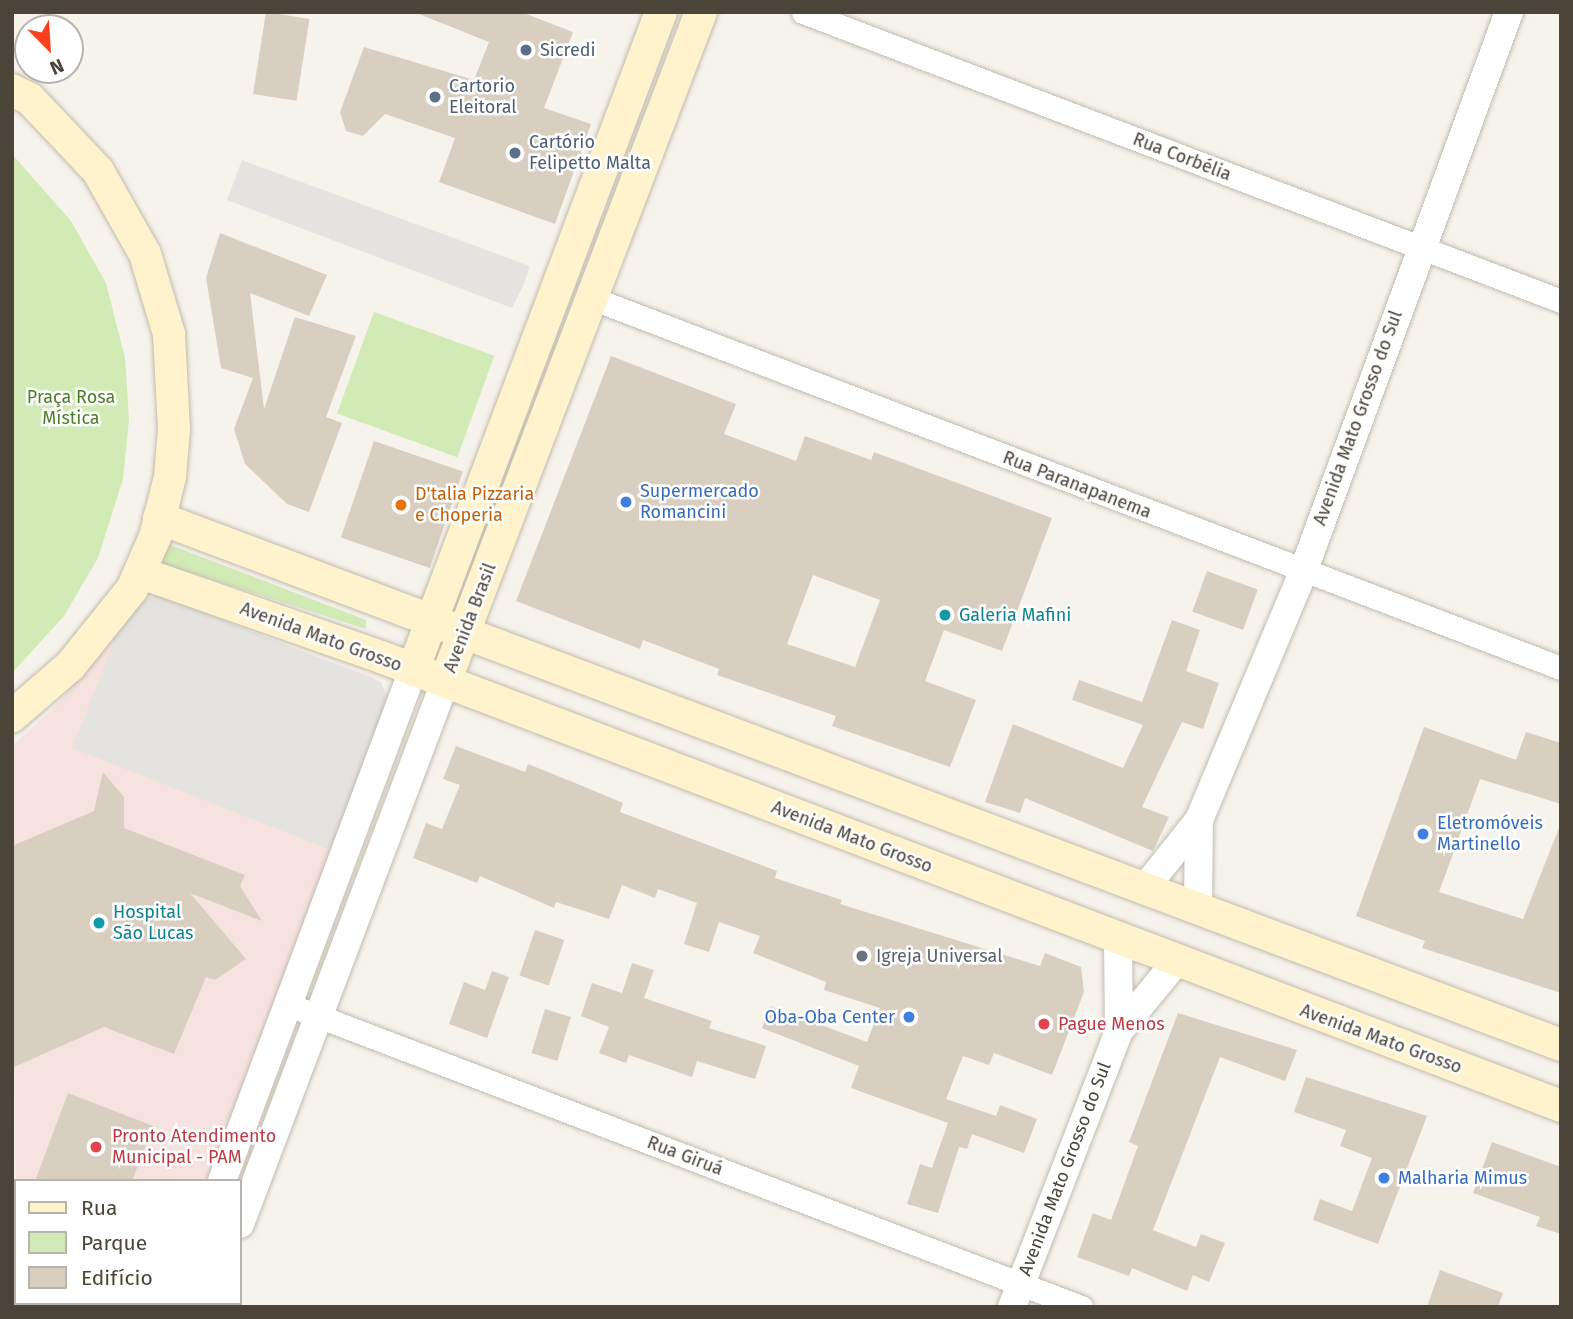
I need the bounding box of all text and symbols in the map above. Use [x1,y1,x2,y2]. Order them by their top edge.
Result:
north arrow [14,14,84,84]
place label: Sicredi [540,39,596,61]
marker: Sicredi [518,42,534,58]
text: N [47,54,67,80]
place label: Cartorio Eleitoral [449,76,517,119]
marker: Cartorio Eleitoral [427,89,443,105]
street label: Rua Corbélia [1130,128,1234,186]
place label: Cartório Felipetto Malta [529,132,651,174]
marker: Cartório Felipetto Malta [507,145,523,161]
street label: Avenida Mato Grosso do Sul [1309,308,1407,528]
park label: Praça Rosa Mística [27,387,115,430]
street label: Rua Paranapanema [1000,447,1154,523]
place label: Supermercado Romancini [640,481,759,524]
place label: D'talia Pizzaria e Choperia [415,484,534,526]
marker: Supermercado Romancini [618,494,634,510]
marker: D'talia Pizzaria e Choperia [393,497,409,513]
street label: Avenida Brasil [439,560,501,676]
street label: Avenida Mato Grosso [237,598,405,676]
place label: Galeria Mafini [959,604,1071,626]
marker: Galeria Mafini [937,607,953,623]
street label: Avenida Mato Grosso [769,796,935,878]
place label: Eletromóveis Martinello [1437,813,1543,856]
marker: Eletromóveis Martinello [1415,826,1431,842]
place label: Hospital São Lucas [113,902,193,944]
marker: Hospital São Lucas [91,915,107,931]
place label: Igreja Universal [876,945,1002,967]
marker: Igreja Universal [854,948,870,964]
street label: Avenida Mato Grosso [1297,1000,1465,1078]
place label: Oba-Oba Center [765,1006,895,1028]
marker: Oba-Oba Center [901,1009,917,1025]
place label: Pague Menos [1058,1013,1165,1035]
marker: Pague Menos [1036,1016,1052,1032]
street label: Avenida Mato Grosso do Sul [1014,1059,1116,1279]
place label: Pronto Atendimento Municipal - PAM [112,1126,276,1168]
street label: Rua Giruá [644,1132,726,1180]
marker: Pronto Atendimento Municipal - PAM [86,1137,106,1157]
place label: Malharia Mimus [1398,1167,1527,1189]
marker: Malharia Mimus [1376,1170,1392,1186]
legend [14,1179,242,1305]
text: Rua [81,1195,117,1221]
text: Parque [81,1230,147,1256]
text: Edifício [81,1265,153,1291]

